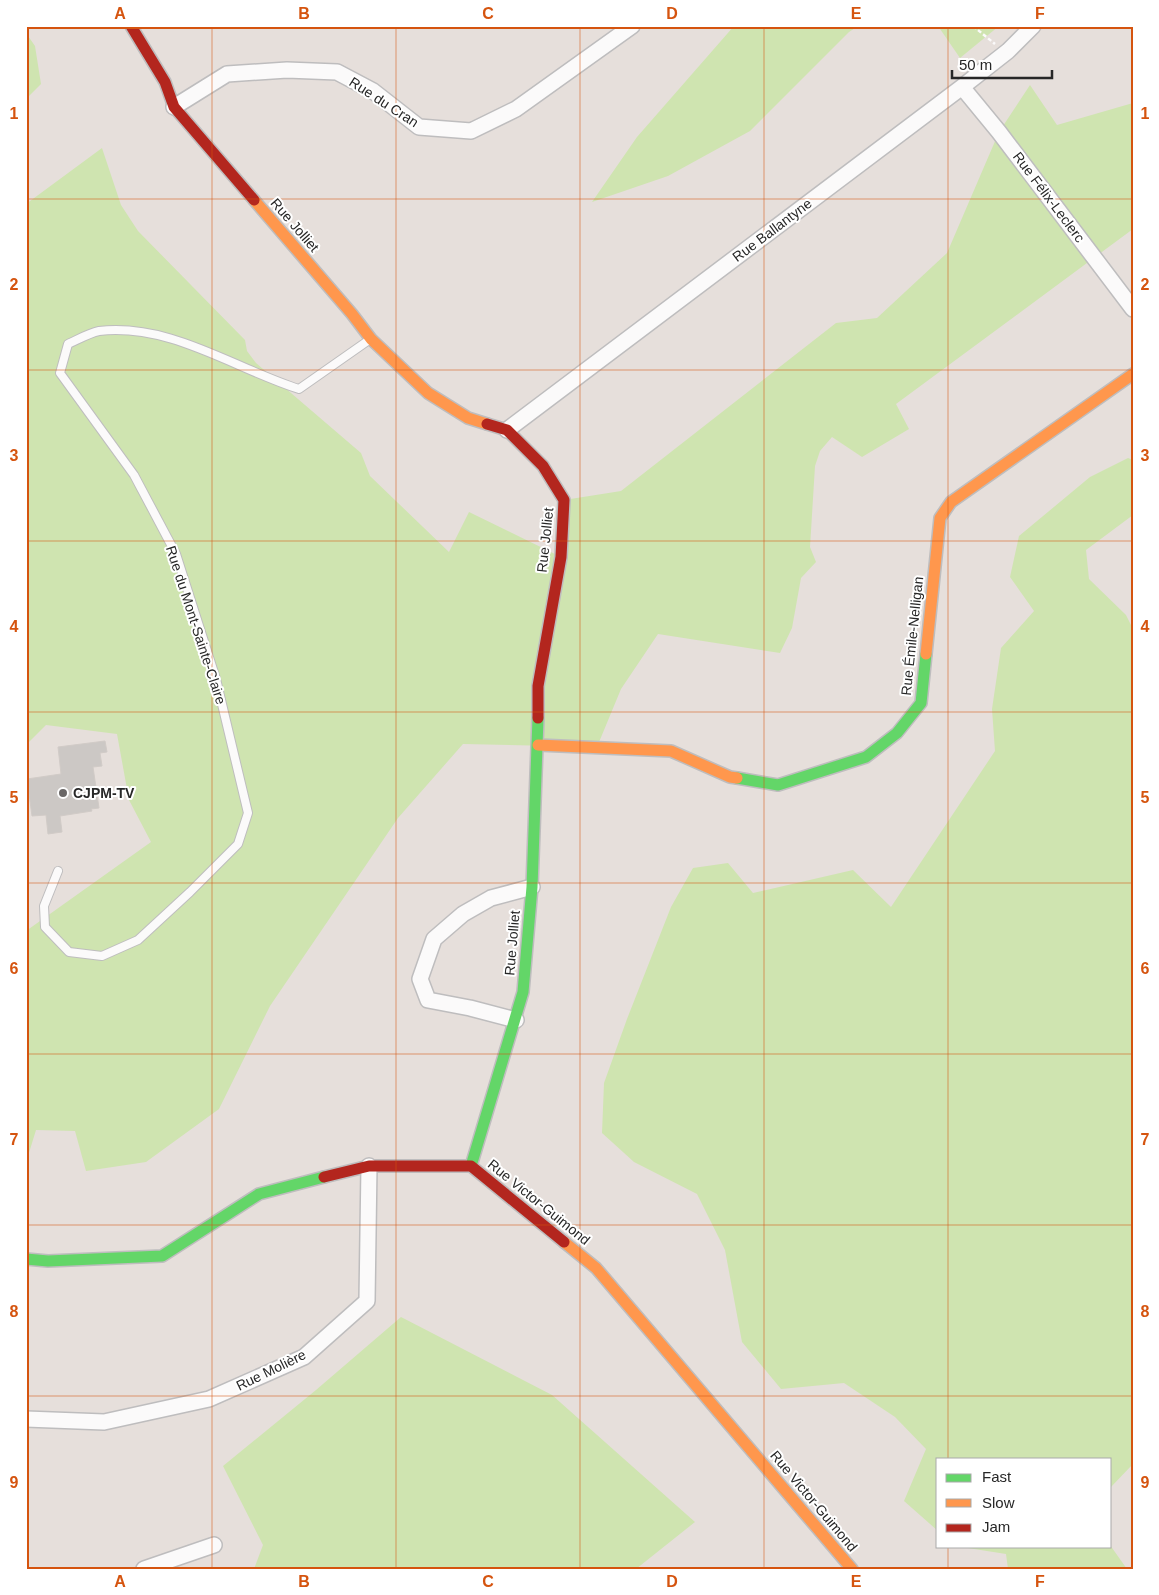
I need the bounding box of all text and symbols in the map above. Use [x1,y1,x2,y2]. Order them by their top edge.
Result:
text: A [114,5,126,22]
text: B [298,5,310,22]
text: C [482,5,494,22]
text: D [666,5,678,22]
text: E [851,5,862,22]
text: F [1035,5,1045,22]
scale bar [952,48,1052,80]
text: 50 m [959,56,992,73]
street label: Rue du Cran [346,74,422,130]
text: 1 [10,105,19,122]
text: 1 [1141,105,1150,122]
street label: Rue Félix-Leclerc [1010,149,1088,245]
street label: Rue Jolliet [268,195,323,255]
street label: Rue Ballantyne [729,195,815,265]
text: 2 [10,276,19,293]
text: 2 [1141,276,1150,293]
text: 3 [10,447,19,464]
text: 3 [1141,447,1150,464]
street label: Rue Jolliet [534,507,556,573]
street label: Rue du Mont-Sainte-Claire [163,544,229,706]
street label: Rue Émile-Nelligan [898,576,926,696]
text: 4 [10,618,19,635]
text: 4 [1141,618,1150,635]
place label: CJPM-TV [73,785,135,801]
marker: CJPM-TV [57,787,69,799]
text: 5 [10,789,19,806]
text: 5 [1141,789,1150,806]
street label: Rue Jolliet [501,910,523,976]
text: 6 [10,960,19,977]
text: 6 [1141,960,1150,977]
text: 7 [10,1131,19,1148]
text: 7 [1141,1131,1150,1148]
street label: Rue Victor-Guimond [485,1156,593,1248]
text: 8 [10,1303,19,1320]
text: 8 [1141,1303,1150,1320]
street label: Rue Molière [234,1346,309,1394]
street label: Rue Victor-Guimond [767,1447,861,1555]
legend [936,1458,1112,1548]
text: Fast [982,1468,1012,1485]
text: 9 [10,1474,19,1491]
text: 9 [1141,1474,1150,1491]
text: Slow [982,1494,1015,1511]
text: Jam [982,1518,1010,1535]
text: A [114,1573,126,1590]
text: B [298,1573,310,1590]
text: C [482,1573,494,1590]
text: D [666,1573,678,1590]
text: E [851,1573,862,1590]
text: F [1035,1573,1045,1590]

